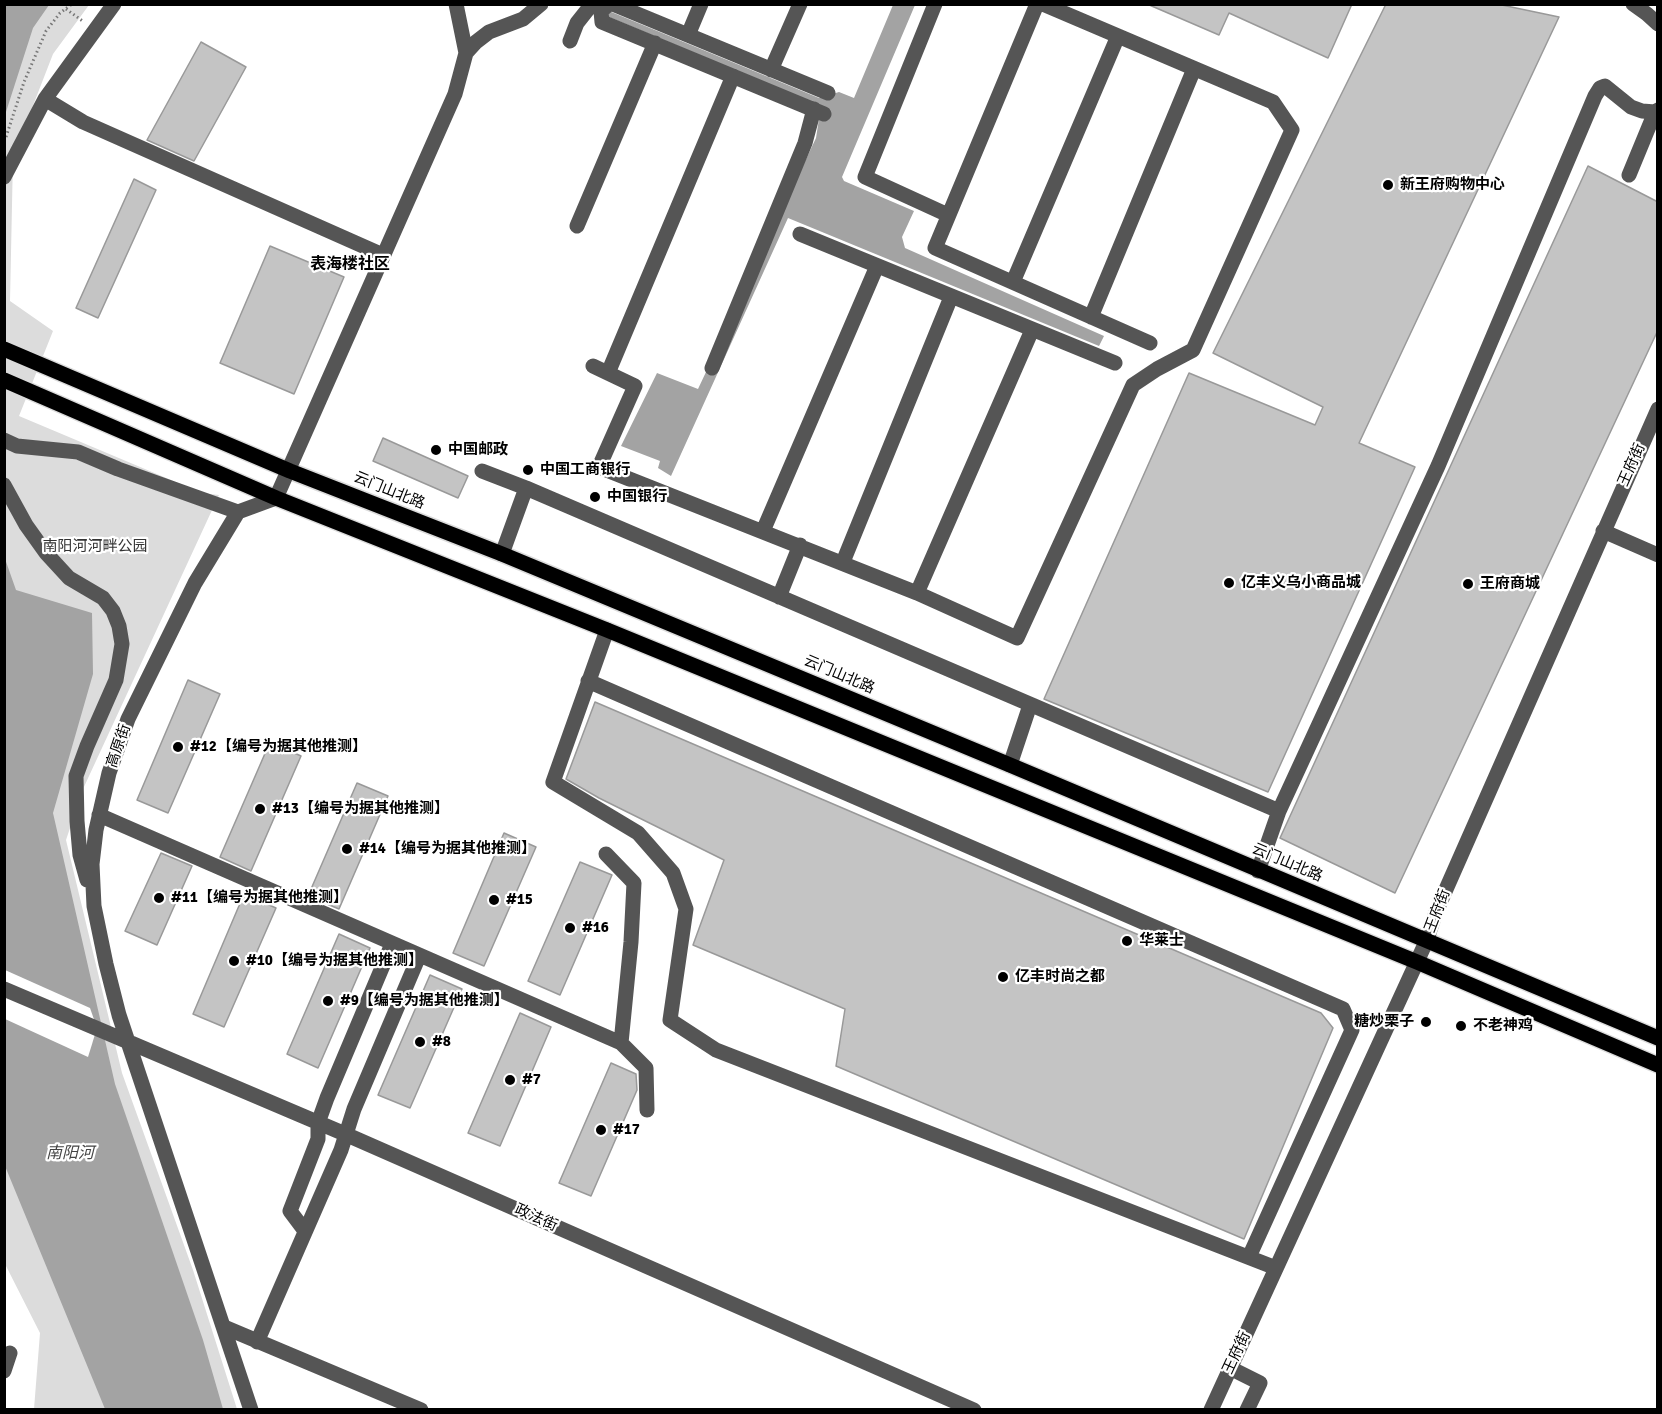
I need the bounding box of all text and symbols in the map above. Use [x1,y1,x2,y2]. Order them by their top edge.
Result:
place label: 新王府购物中心 [1400,176,1505,194]
marker: 新王府购物中心 [1381,178,1395,192]
district label: 表海楼社区 [310,255,390,275]
place label: 中国邮政 [448,441,508,459]
street label: 王府街 [1615,441,1649,489]
marker: 中国邮政 [429,443,443,457]
place label: 中国工商银行 [540,461,630,479]
marker: 中国工商银行 [521,463,535,477]
street label: 云门山北路 [351,469,427,513]
place label: 中国银行 [607,488,667,506]
marker: 中国银行 [588,490,602,504]
park label: 南阳河河畔公园 [43,538,147,556]
place label: 亿丰义乌小商品城 [1241,574,1361,592]
place label: 王府商城 [1480,575,1540,593]
marker: 亿丰义乌小商品城 [1222,576,1236,590]
marker: 王府商城 [1461,577,1475,591]
street label: 云门山北路 [801,652,877,698]
street label: 高原街 [103,722,135,770]
place label: #12【编号为据其他推测】 [190,738,367,756]
marker: #12【编号为据其他推测】 [171,740,185,754]
place label: #13【编号为据其他推测】 [272,800,449,818]
marker: #13【编号为据其他推测】 [253,802,267,816]
place label: #14【编号为据其他推测】 [359,840,536,858]
street label: 云门山北路 [1249,840,1325,886]
marker: #14【编号为据其他推测】 [340,842,354,856]
street label: 王府街 [1422,887,1454,935]
place label: #11【编号为据其他推测】 [171,889,348,907]
marker: #11【编号为据其他推测】 [152,891,166,905]
place label: #15 [506,891,533,909]
marker: #15 [487,893,501,907]
place label: #16 [582,919,609,937]
marker: #16 [563,921,577,935]
place label: 华莱士 [1139,932,1184,950]
marker: 华莱士 [1120,934,1134,948]
place label: #10【编号为据其他推测】 [246,952,423,970]
marker: #10【编号为据其他推测】 [227,954,241,968]
place label: 亿丰时尚之都 [1015,968,1105,986]
marker: 亿丰时尚之都 [996,970,1010,984]
place label: #9【编号为据其他推测】 [340,992,509,1010]
marker: #9【编号为据其他推测】 [321,994,335,1008]
place label: 糖炒栗子 [1354,1013,1414,1031]
marker: 糖炒栗子 [1419,1015,1433,1029]
place label: 不老神鸡 [1473,1017,1533,1035]
marker: 不老神鸡 [1454,1019,1468,1033]
place label: #8 [432,1033,451,1051]
marker: #8 [413,1035,427,1049]
place label: #7 [522,1071,541,1089]
marker: #7 [503,1073,517,1087]
place label: #17 [613,1121,640,1139]
marker: #17 [594,1123,608,1137]
water label: 南阳河 [46,1144,94,1164]
street label: 政法街 [512,1201,560,1235]
street label: 王府街 [1219,1329,1255,1377]

